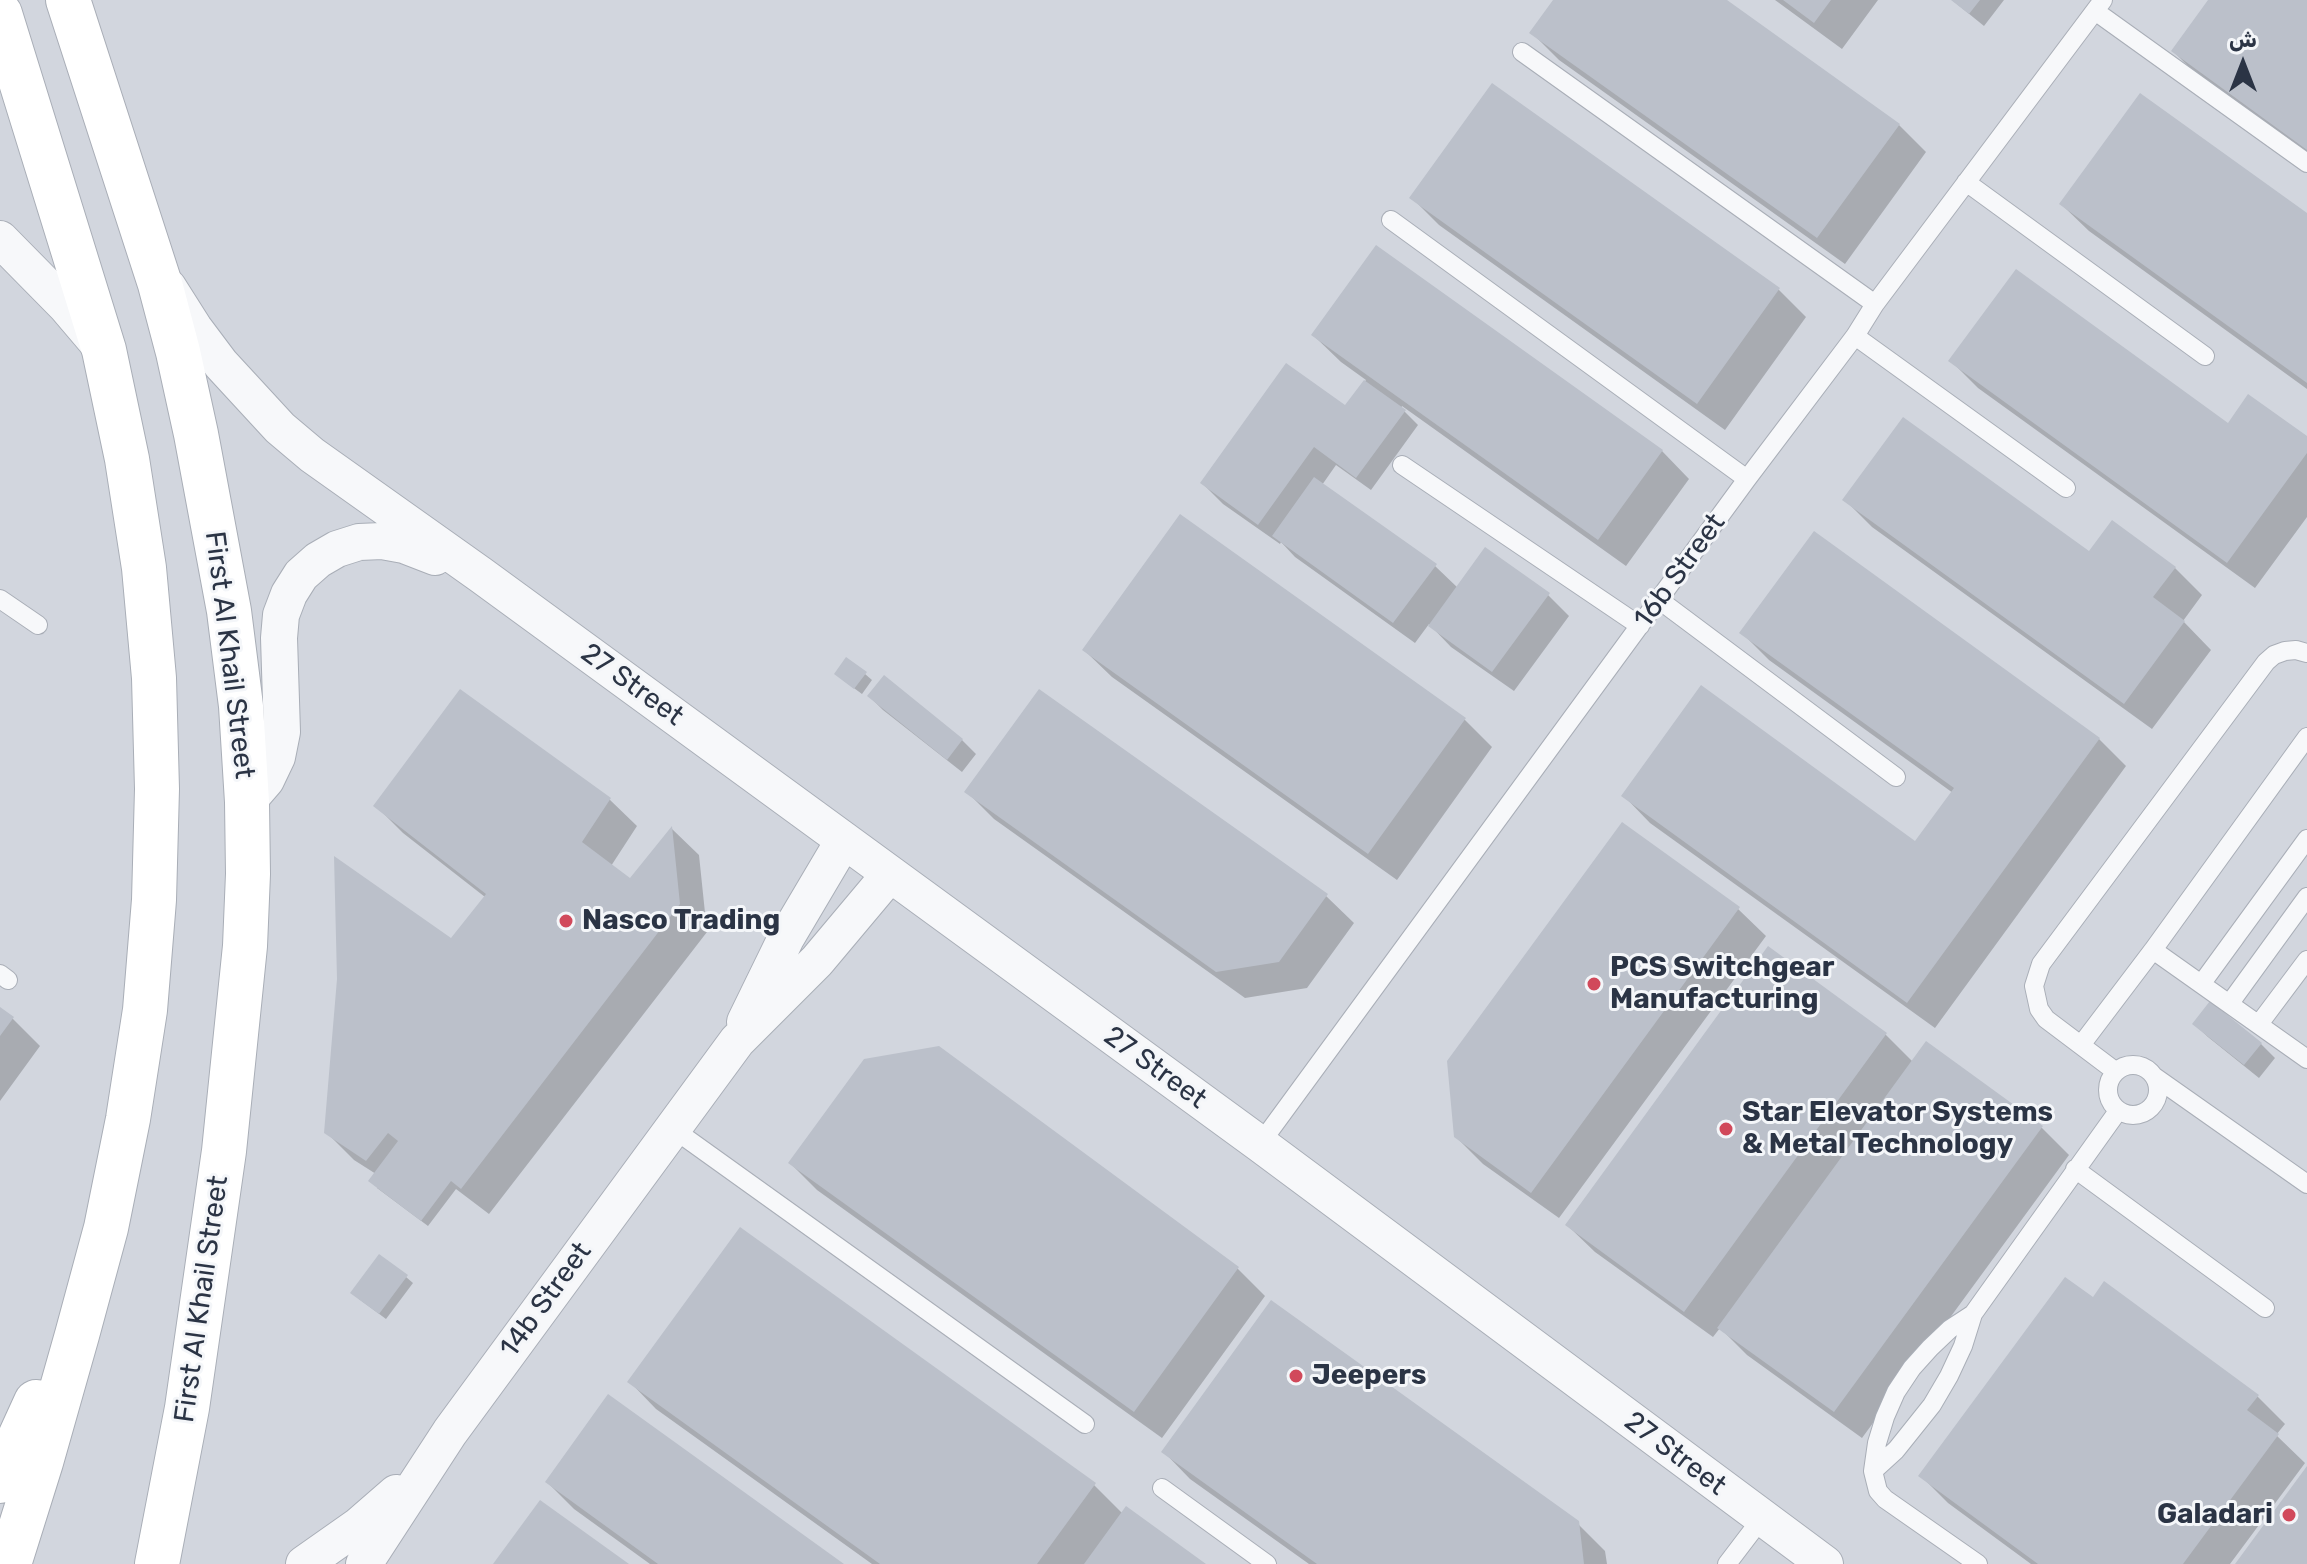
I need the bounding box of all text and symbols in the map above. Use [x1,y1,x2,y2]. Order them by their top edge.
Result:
north arrow [2203,24,2283,104]
text: ش [2229,26,2257,53]
street label: 16b Street [1627,507,1733,635]
street label: First Al Khail Street [197,529,261,781]
street label: 27 Street [574,637,690,733]
place label: Nasco Trading [582,904,780,938]
marker: Nasco Trading [557,912,575,930]
place label: PCS Switchgear Manufacturing [1610,951,1835,1017]
marker: PCS Switchgear Manufacturing [1585,975,1603,993]
street label: 27 Street [1097,1020,1213,1116]
place label: Star Elevator Systems & Metal Technology [1742,1096,2053,1162]
marker: Star Elevator Systems & Metal Technology [1717,1120,1735,1138]
street label: First Al Khail Street [168,1173,236,1425]
street label: 14b Street [493,1236,599,1364]
place label: Jeepers [1312,1359,1427,1393]
marker: Jeepers [1287,1367,1305,1385]
street label: 27 Street [1618,1405,1732,1503]
place label: Galadari [2157,1498,2273,1532]
marker: Galadari [2280,1506,2298,1524]

